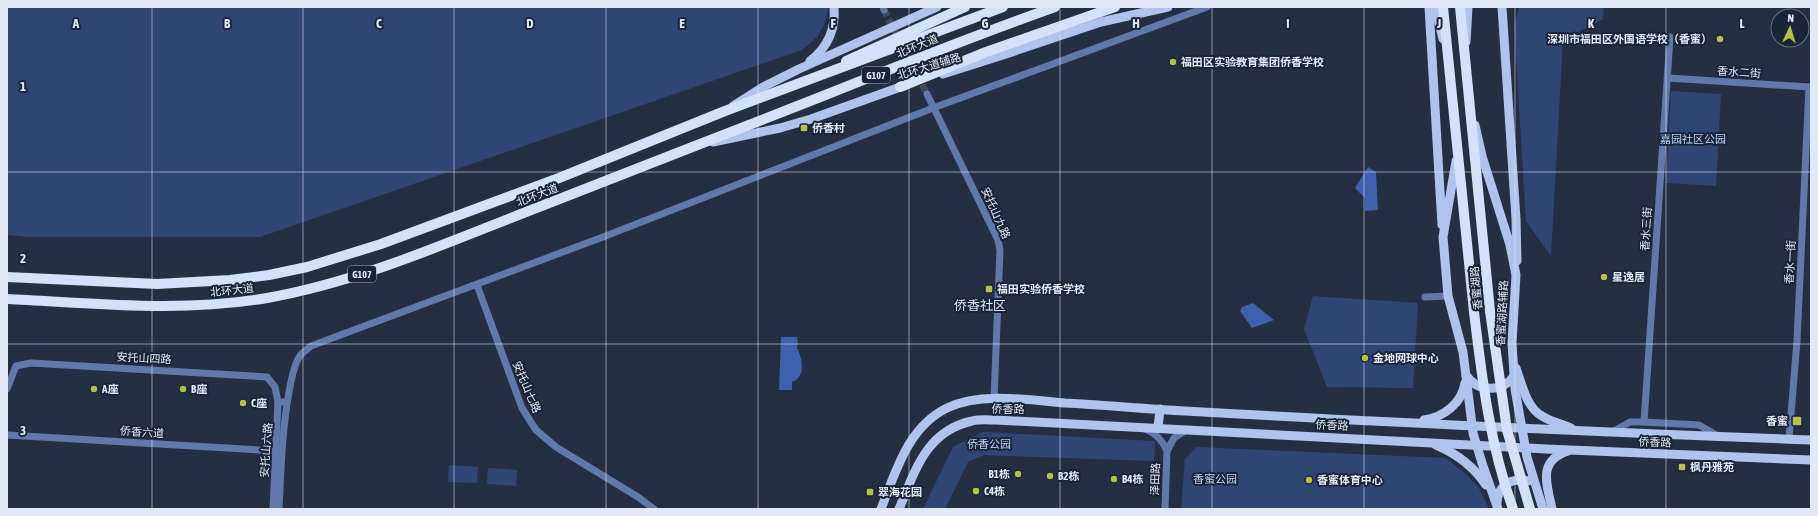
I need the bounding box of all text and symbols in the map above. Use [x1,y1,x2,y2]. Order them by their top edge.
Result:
north arrow [1770,8,1810,48]
text: N [1787,12,1794,24]
text: A [72,16,80,31]
text: B [224,16,231,31]
text: C [376,16,382,31]
text: D [526,16,534,31]
text: E [679,16,685,31]
text: F [830,16,836,31]
text: G [982,16,989,31]
text: H [1132,16,1140,31]
text: I [1286,16,1290,31]
text: J [1436,16,1441,31]
text: K [1588,16,1595,31]
text: L [1739,16,1745,31]
street label: 北环大道 [894,32,940,60]
place label: 深圳市福田区外国语学校（香蜜） [1547,33,1712,45]
marker: 深圳市福田区外国语学校（香蜜） [1715,34,1725,44]
street label: 北环大道辅路 [896,51,962,81]
place label: 福田区实验教育集团侨香学校 [1181,56,1324,68]
marker: 福田区实验教育集团侨香学校 [1168,57,1178,67]
street label: 香水二街 [1717,64,1761,80]
road number: G107 [862,67,890,83]
text: 1 [20,79,26,94]
place label: 侨香村 [812,122,845,134]
marker: 侨香村 [799,123,809,133]
park label: 嘉园社区公园 [1660,133,1726,145]
street label: 北环大道 [514,182,560,208]
street label: 安托山九路 [979,185,1013,241]
street label: 香水三街 [1638,207,1654,251]
street label: 香水一街 [1783,240,1797,284]
text: 2 [20,251,26,266]
road number: G107 [348,266,376,282]
street label: 香蜜湖路 [1468,266,1484,310]
place label: 星逸居 [1612,271,1645,283]
marker: 星逸居 [1599,272,1609,282]
street label: 香蜜湖路辅路 [1494,280,1510,346]
street label: 北环大道 [209,282,255,298]
place label: 福田实验侨香学校 [997,283,1085,295]
marker: 福田实验侨香学校 [984,284,994,294]
district label: 侨香社区 [954,298,1006,313]
street label: 安托山四路 [116,351,172,365]
place label: 金地网球中心 [1373,352,1439,364]
marker: 金地网球中心 [1360,353,1370,363]
street label: 安托山七路 [511,359,543,415]
place label: A座 [101,383,118,395]
place label: B座 [191,383,207,395]
marker: A座 [89,384,99,394]
marker: B座 [178,384,188,394]
place label: C座 [251,397,267,409]
marker: C座 [238,398,248,408]
street label: 侨香路 [991,403,1025,415]
place label: 香蜜 [1766,415,1788,427]
marker: 香蜜 [1791,415,1803,427]
street label: 侨香路 [1315,418,1349,432]
street label: 安托山六路 [258,422,274,478]
text: 3 [20,423,26,438]
street label: 侨香六道 [120,424,164,440]
street label: 侨香路 [1638,435,1672,449]
park label: 侨香公园 [967,438,1011,450]
place label: 枫丹雅苑 [1690,461,1734,473]
street label: 泽田路 [1148,462,1162,496]
marker: 枫丹雅苑 [1677,462,1687,472]
place label: B1栋 [989,468,1010,480]
marker: B1栋 [1013,469,1023,479]
place label: B2栋 [1058,470,1079,482]
marker: B2栋 [1045,471,1055,481]
place label: B4栋 [1122,473,1143,485]
park label: 香蜜公园 [1193,473,1237,485]
marker: B4栋 [1109,474,1119,484]
place label: 香蜜体育中心 [1317,474,1383,486]
marker: 香蜜体育中心 [1304,475,1314,485]
place label: C4栋 [984,485,1005,497]
place label: 翠海花园 [878,486,922,498]
marker: C4栋 [971,486,981,496]
marker: 翠海花园 [865,487,875,497]

